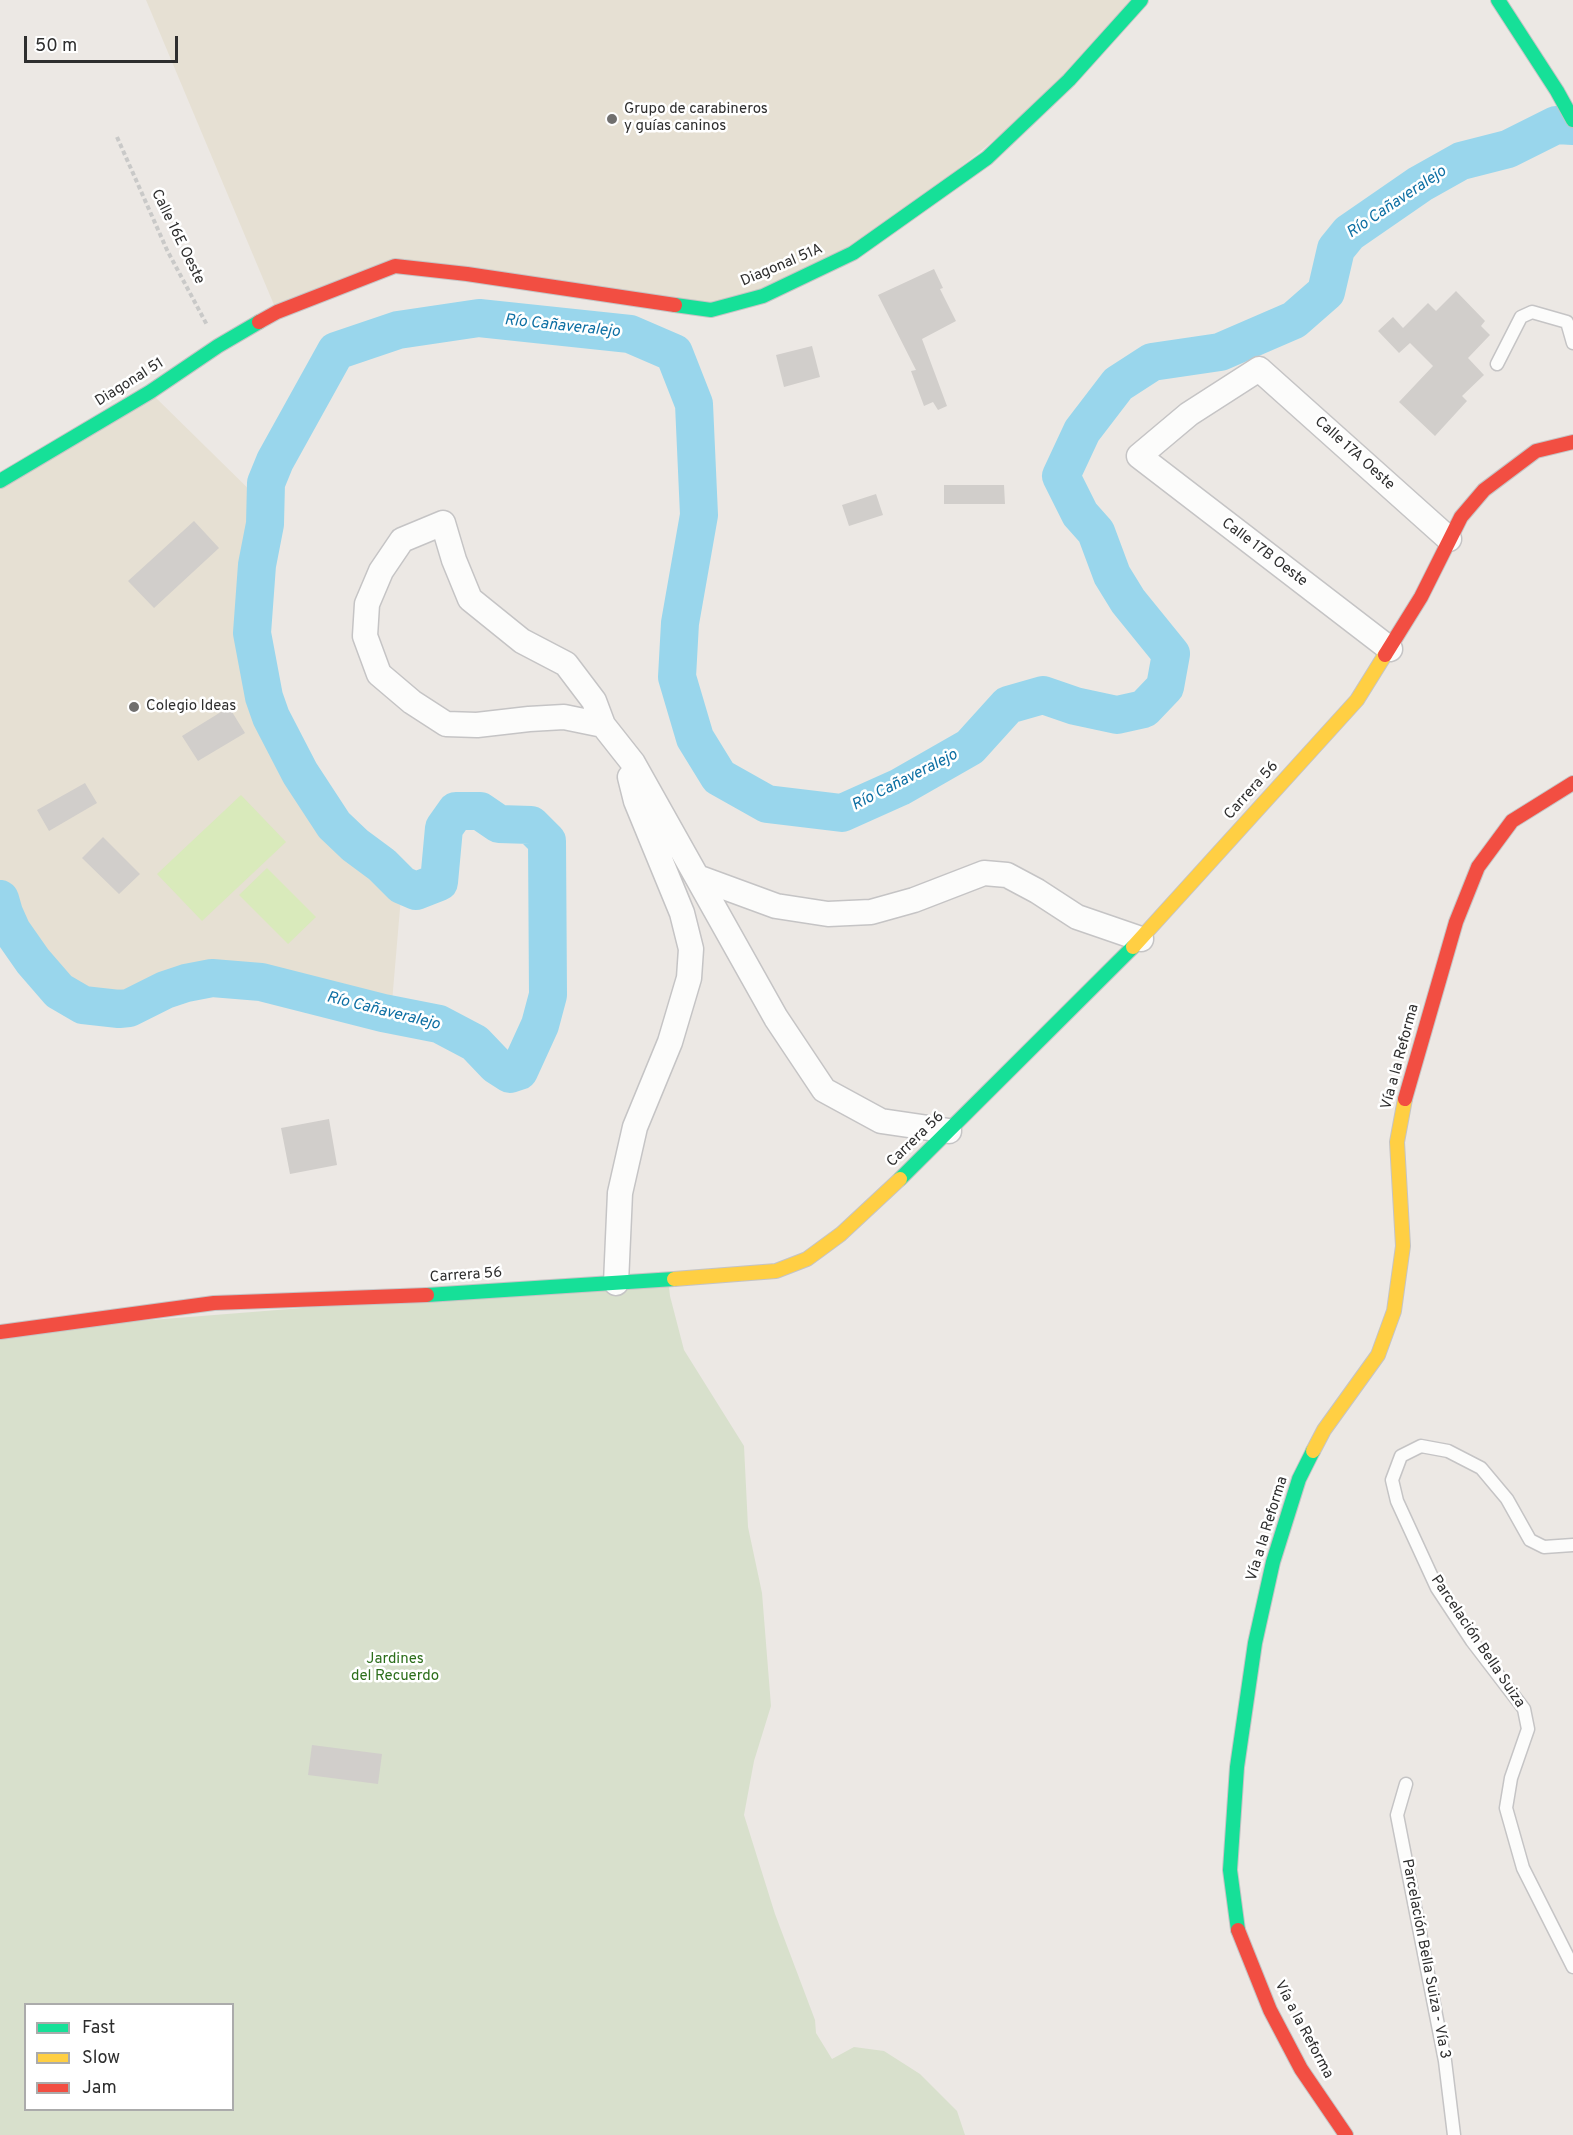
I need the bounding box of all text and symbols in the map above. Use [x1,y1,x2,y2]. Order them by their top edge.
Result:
scale bar [27,24,182,62]
text: 50 m [35,35,77,58]
place label: Grupo de carabineros y guías caninos [624,101,768,136]
marker: Grupo de carabineros y guías caninos [605,112,619,126]
water label: Río Cañaveralejo [1344,163,1450,243]
street label: Calle 16E Oeste [146,187,208,287]
street label: Diagonal 51A [738,241,826,291]
water label: Río Cañaveralejo [503,311,621,343]
street label: Diagonal 51 [92,355,168,411]
street label: Calle 17A Oeste [1310,413,1398,495]
street label: Calle 17B Oeste [1217,515,1311,591]
place label: Colegio Ideas [146,698,236,716]
marker: Colegio Ideas [127,700,141,714]
water label: Río Cañaveralejo [849,746,961,816]
street label: Carrera 56 [1221,758,1283,824]
water label: Río Cañaveralejo [324,989,442,1035]
street label: Vía a la Reforma [1378,1002,1424,1112]
street label: Carrera 56 [884,1108,948,1172]
street label: Carrera 56 [429,1264,503,1288]
street label: Vía a la Reforma [1244,1474,1292,1584]
street label: Parcelación Bella Suiza [1426,1572,1528,1712]
park label: Jardines del Recuerdo [351,1651,439,1686]
street label: Parcelación Bella Suiza - Vía 3 [1397,1858,1453,2060]
street label: Vía a la Reforma [1270,1978,1336,2082]
legend [24,2003,234,2111]
text: Fast [82,2017,115,2040]
text: Slow [82,2047,120,2070]
text: Jam [82,2077,117,2100]

